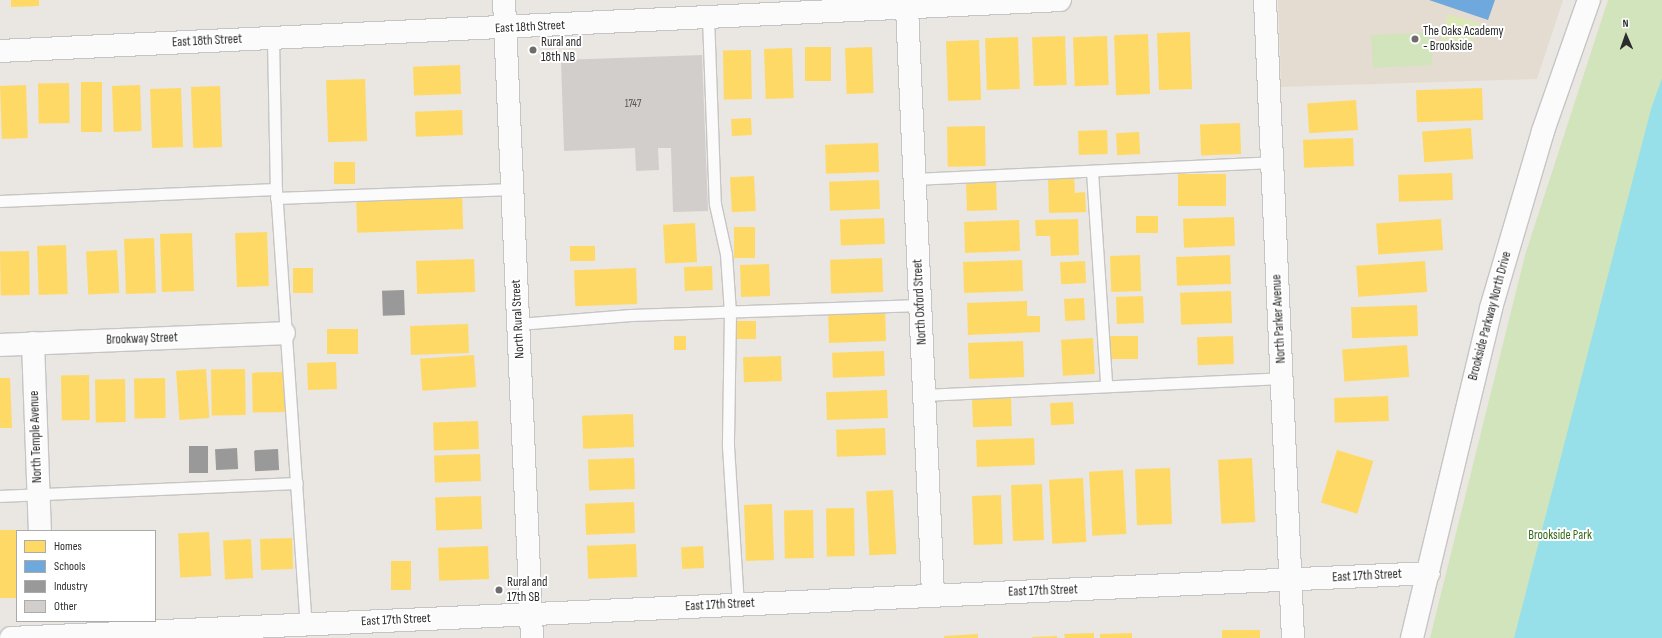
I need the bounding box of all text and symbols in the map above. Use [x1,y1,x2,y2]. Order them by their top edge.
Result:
north arrow [1606,16,1646,56]
street label: East 18th Street [495,17,565,37]
text: N [1622,17,1629,30]
place label: The Oaks Academy - Brookside [1423,24,1504,55]
street label: East 18th Street [172,31,242,51]
marker: The Oaks Academy - Brookside [1410,34,1420,44]
place label: Rural and 18th NB [541,35,581,66]
marker: Rural and 18th NB [528,45,538,55]
house number: 1747 [625,97,641,111]
street label: Brookside Parkway North Drive [1465,250,1515,382]
street label: North Oxford Street [910,259,930,345]
street label: North Parker Avenue [1269,274,1289,364]
street label: North Rural Street [508,279,528,359]
street label: Brookway Street [106,330,178,348]
street label: North Temple Avenue [27,391,45,483]
park label: Brookside Park [1528,527,1592,543]
legend [16,530,156,622]
text: Homes [54,539,82,554]
text: Schools [54,559,86,574]
street label: East 17th Street [1332,566,1402,586]
place label: Rural and 17th SB [507,575,547,606]
text: Industry [54,579,88,594]
street label: East 17th Street [1008,582,1078,600]
marker: Rural and 17th SB [494,585,504,595]
street label: East 17th Street [685,595,755,615]
text: Other [54,599,77,614]
street label: East 17th Street [361,610,431,630]

